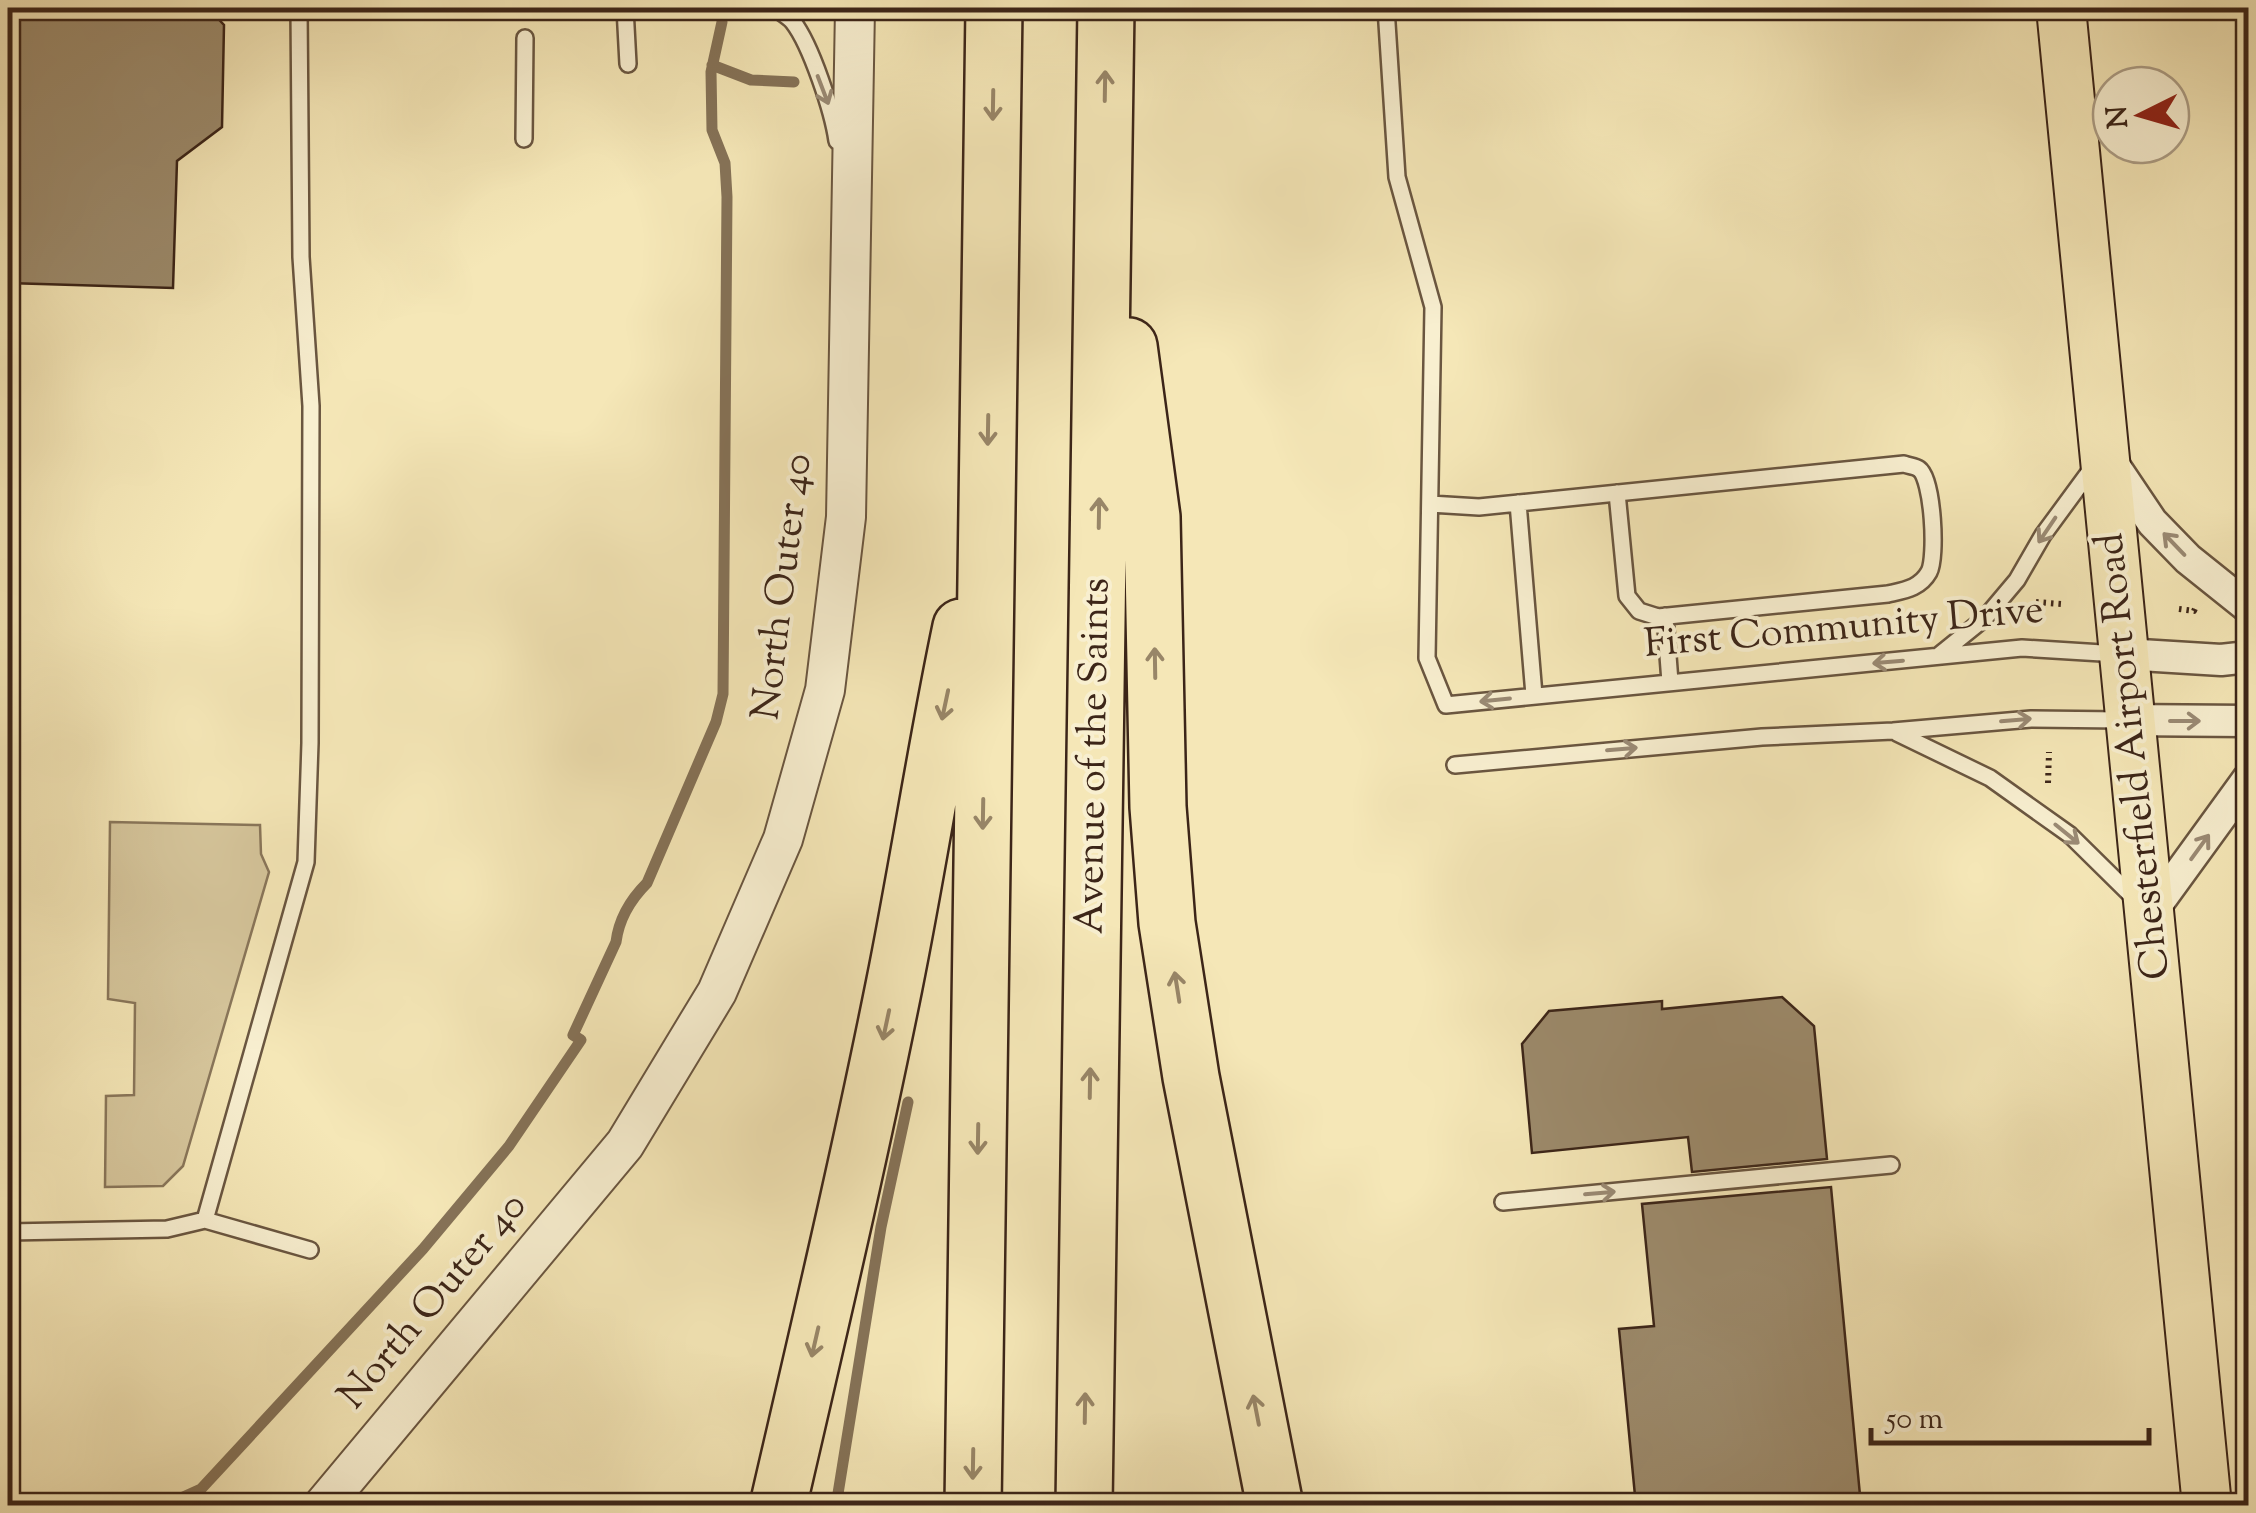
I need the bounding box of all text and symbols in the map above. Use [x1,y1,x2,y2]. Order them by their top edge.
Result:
north arrow [2091,65,2191,165]
one-way arrow [1096,71,1114,104]
one-way arrow [815,73,833,104]
one-way arrow [984,88,1002,120]
text: N [2098,104,2140,130]
one-way arrow [979,413,998,445]
street label: North Outer 40 [739,451,829,723]
one-way arrow [1090,498,1108,530]
one-way arrow [2037,516,2058,544]
street label: Chesterfield Airport Road [2083,530,2187,982]
one-way arrow [2162,533,2186,557]
street label: Avenue of the Saints [1063,577,1127,935]
street label: First Community Drive [1642,583,2046,675]
one-way arrow [1145,648,1164,680]
one-way arrow [1872,652,1904,671]
one-way arrow [934,688,953,720]
one-way arrow [1479,690,1511,709]
one-way arrow [1999,711,2031,730]
one-way arrow [2168,712,2200,730]
one-way arrow [1605,740,1637,759]
one-way arrow [973,798,992,830]
one-way arrow [2053,823,2079,845]
one-way arrow [2189,834,2210,861]
one-way arrow [1167,972,1186,1004]
one-way arrow [876,1008,894,1040]
one-way arrow [1080,1068,1100,1100]
one-way arrow [968,1122,988,1155]
street label: North Outer 40 [326,1181,542,1423]
one-way arrow [1583,1183,1615,1202]
one-way arrow [805,1325,824,1357]
scale bar [1871,1383,2148,1445]
one-way arrow [1076,1393,1094,1426]
one-way arrow [1246,1395,1265,1427]
text: 50 m [1884,1399,1944,1442]
one-way arrow [964,1448,982,1480]

